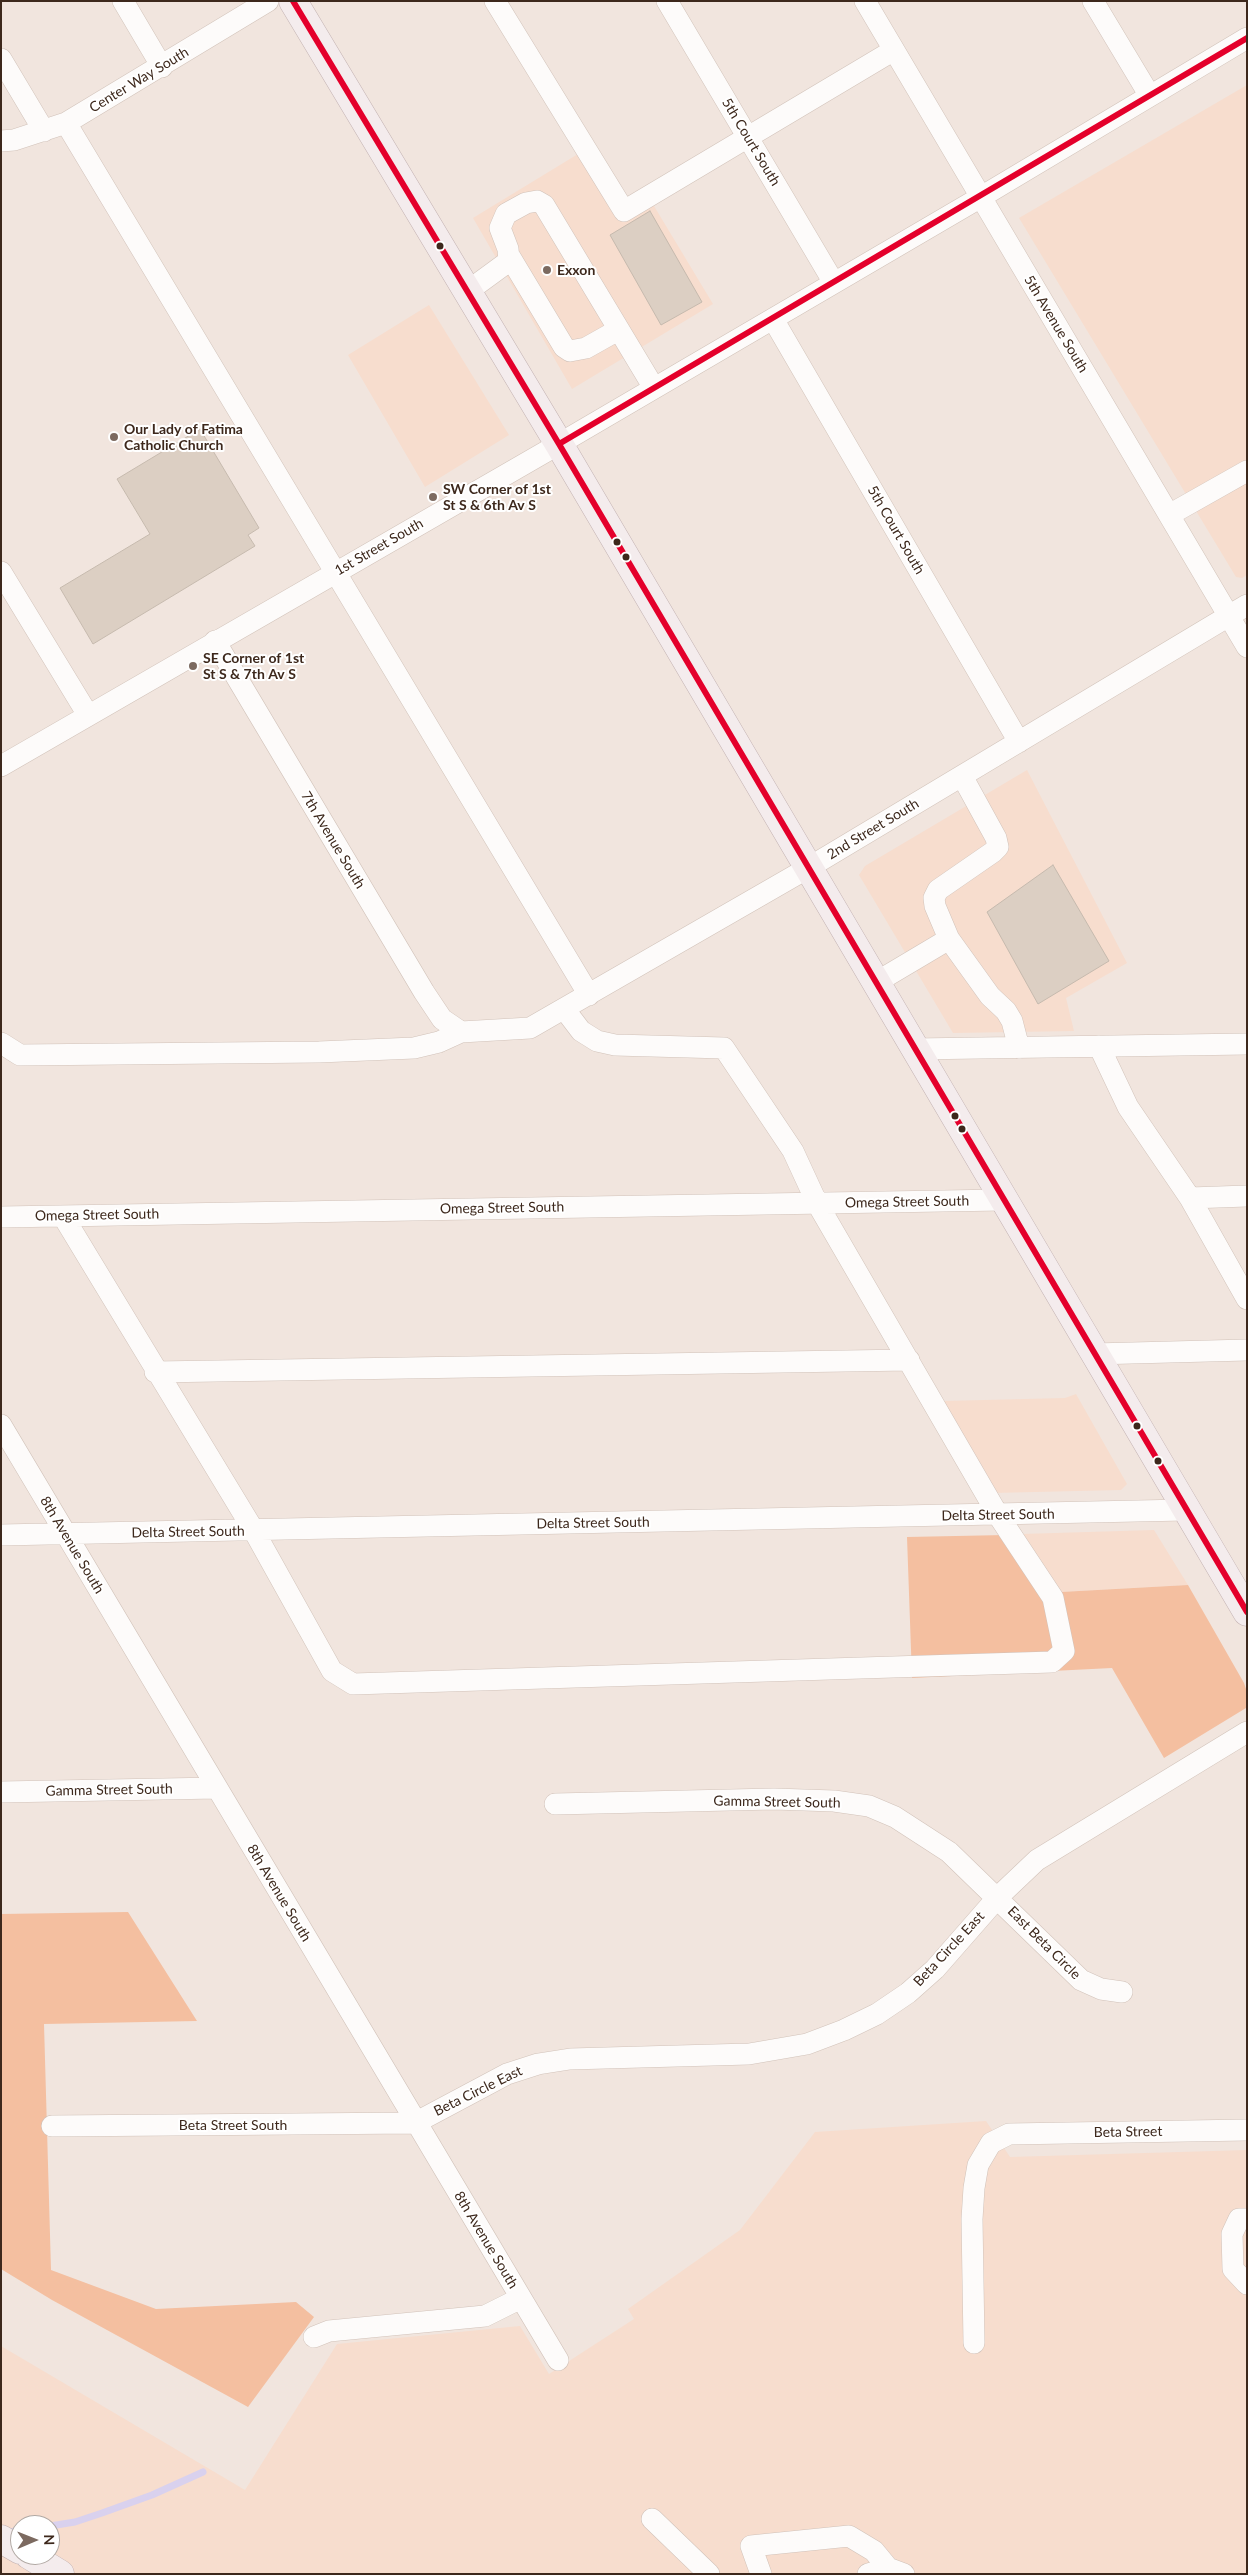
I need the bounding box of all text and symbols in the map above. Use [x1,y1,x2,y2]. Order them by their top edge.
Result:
street label: Center Way South [86,44,192,116]
street label: 5th Court South [718,95,784,189]
unlabelled marker [435,241,445,251]
place label: Exxon [557,262,595,278]
marker: Exxon [541,264,553,276]
street label: 5th Avenue South [1020,272,1092,376]
place label: Our Lady of Fatima Catholic Church [124,421,243,454]
marker: Our Lady of Fatima Catholic Church [108,431,120,443]
place label: SW Corner of 1st St S & 6th Av S [443,481,551,514]
street label: 5th Court South [864,483,928,577]
marker: SW Corner of 1st St S & 6th Av S [427,491,439,503]
street label: 1st Street South [332,515,426,579]
unlabelled marker [612,537,622,547]
unlabelled marker [621,552,631,562]
place label: SE Corner of 1st St S & 7th Av S [203,650,304,682]
marker: SE Corner of 1st St S & 7th Av S [187,660,199,672]
street label: 7th Avenue South [297,788,369,892]
street label: 2nd Street South [824,795,922,863]
unlabelled marker [950,1111,960,1121]
unlabelled marker [957,1124,967,1134]
street label: Omega Street South [845,1193,969,1211]
street label: Omega Street South [440,1199,564,1217]
street label: Omega Street South [35,1206,159,1224]
unlabelled marker [1132,1421,1142,1431]
unlabelled marker [1153,1456,1163,1466]
street label: 8th Avenue South [36,1493,108,1597]
street label: Delta Street South [941,1506,1055,1524]
street label: Delta Street South [536,1514,650,1532]
street label: Delta Street South [131,1523,245,1541]
street label: Gamma Street South [45,1780,173,1800]
street label: Gamma Street South [713,1792,841,1812]
street label: 8th Avenue South [243,1841,315,1945]
street label: East Beta Circle [1004,1903,1084,1983]
street label: Beta Circle East [910,1908,988,1990]
street label: Beta Circle East [431,2062,525,2120]
street label: Beta Street South [179,2117,287,2133]
street label: Beta Street [1094,2123,1162,2141]
street label: 8th Avenue South [450,2188,522,2292]
north arrow [10,2515,60,2565]
text: N [41,2534,58,2545]

